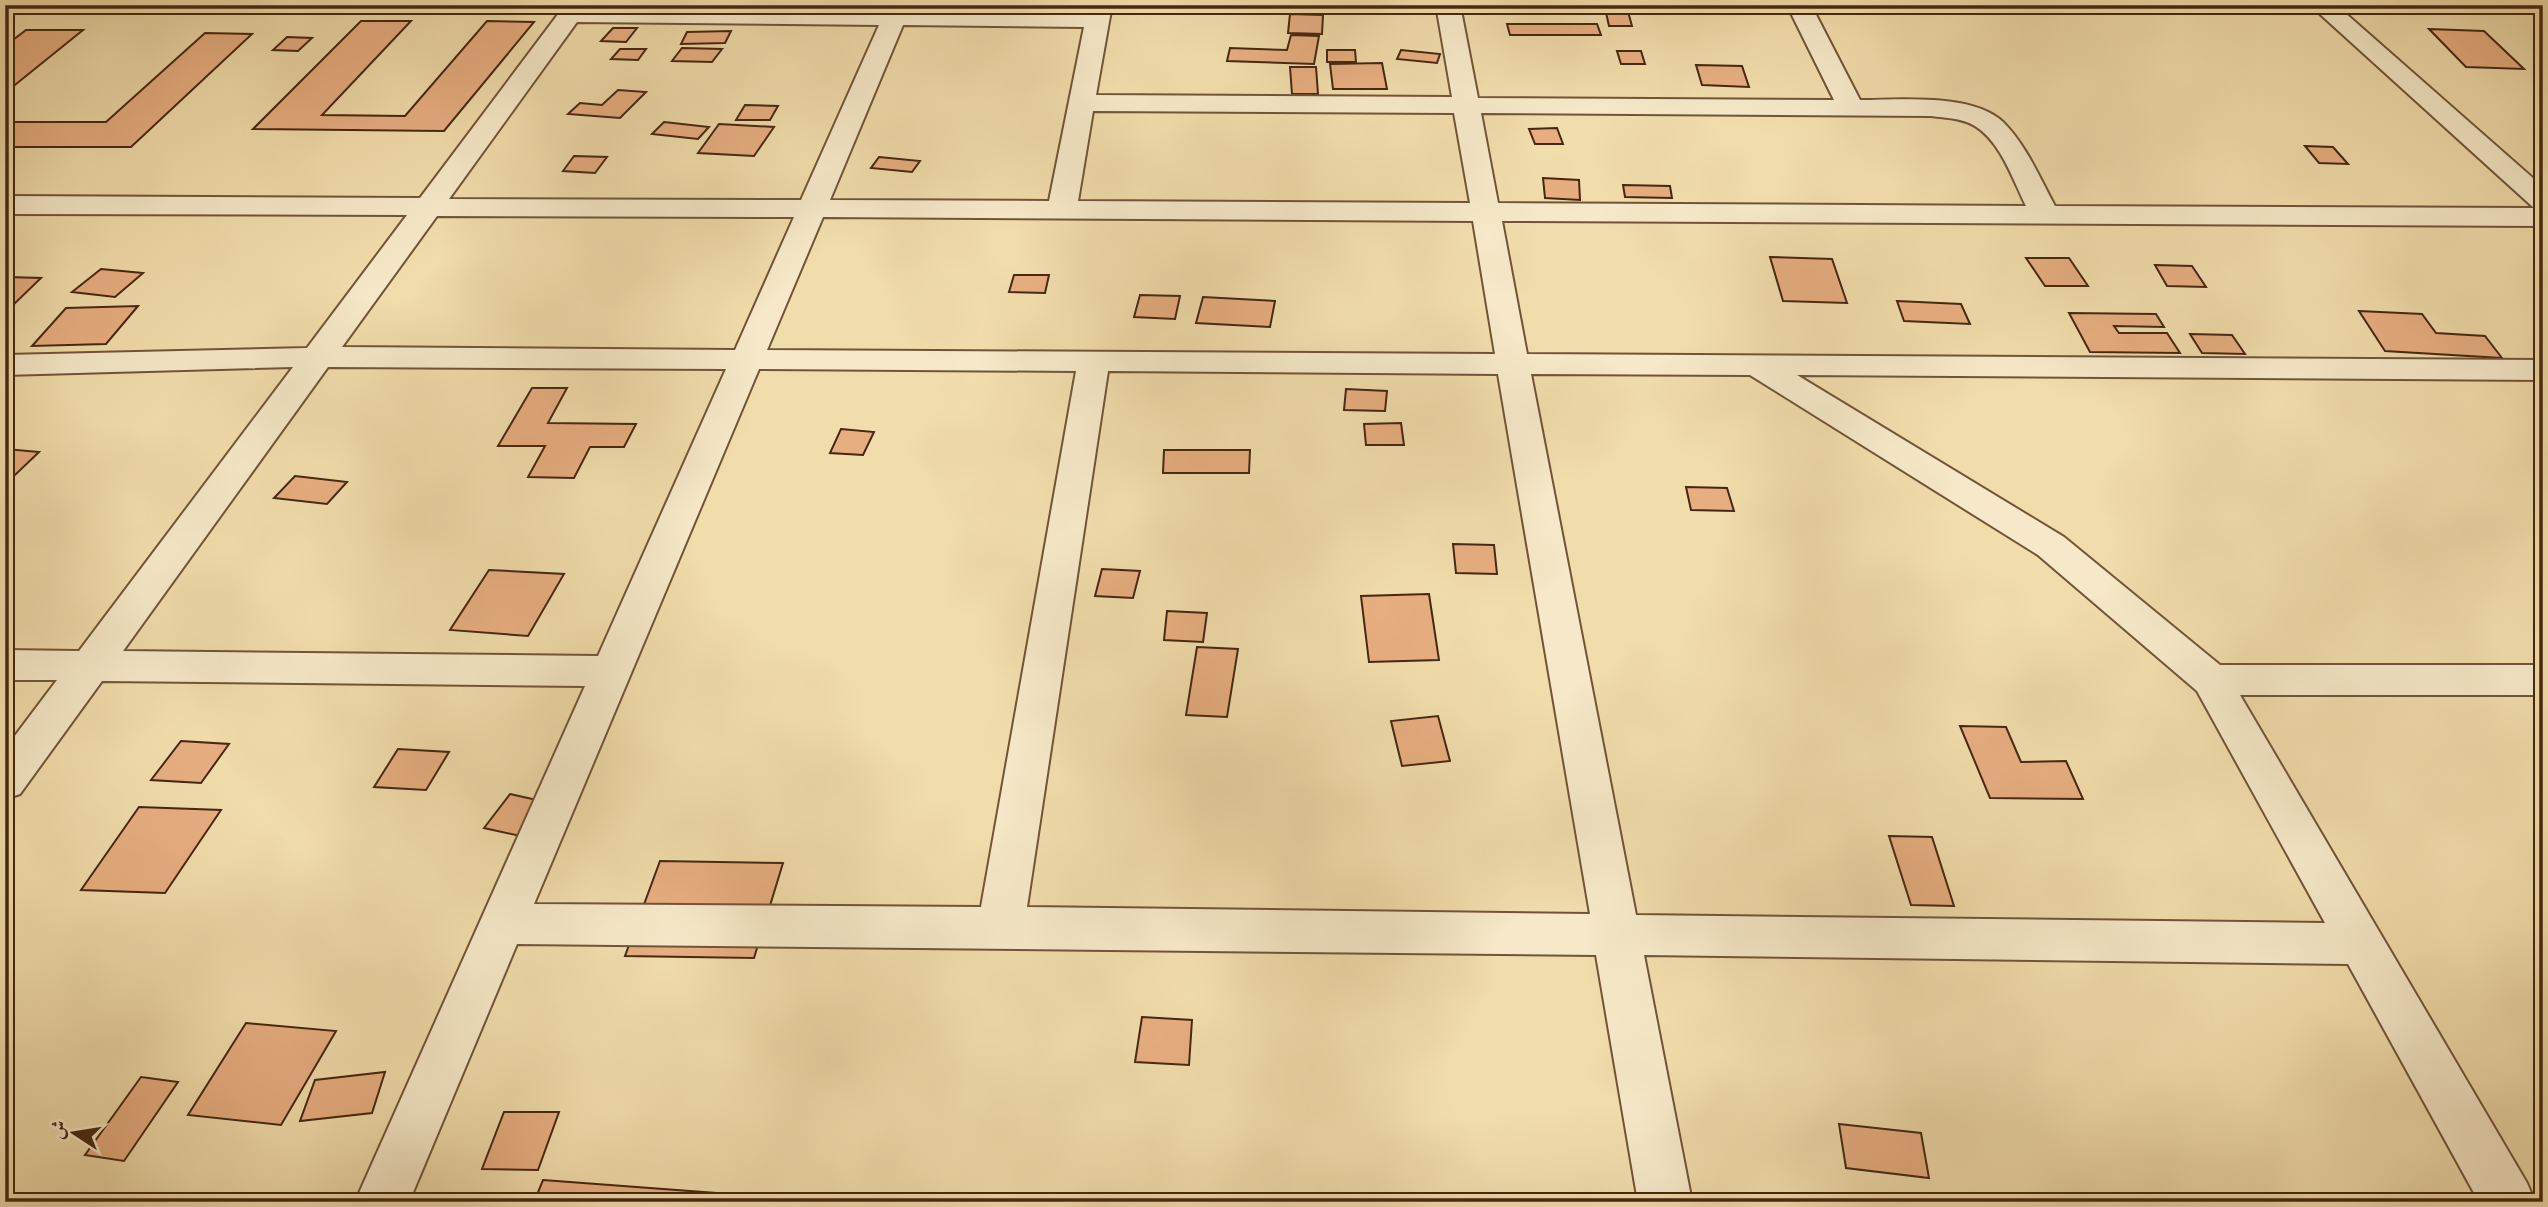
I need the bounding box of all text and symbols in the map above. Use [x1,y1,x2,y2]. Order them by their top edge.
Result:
north arrow [38,1098,108,1168]
text: ش [49,1119,71,1141]

